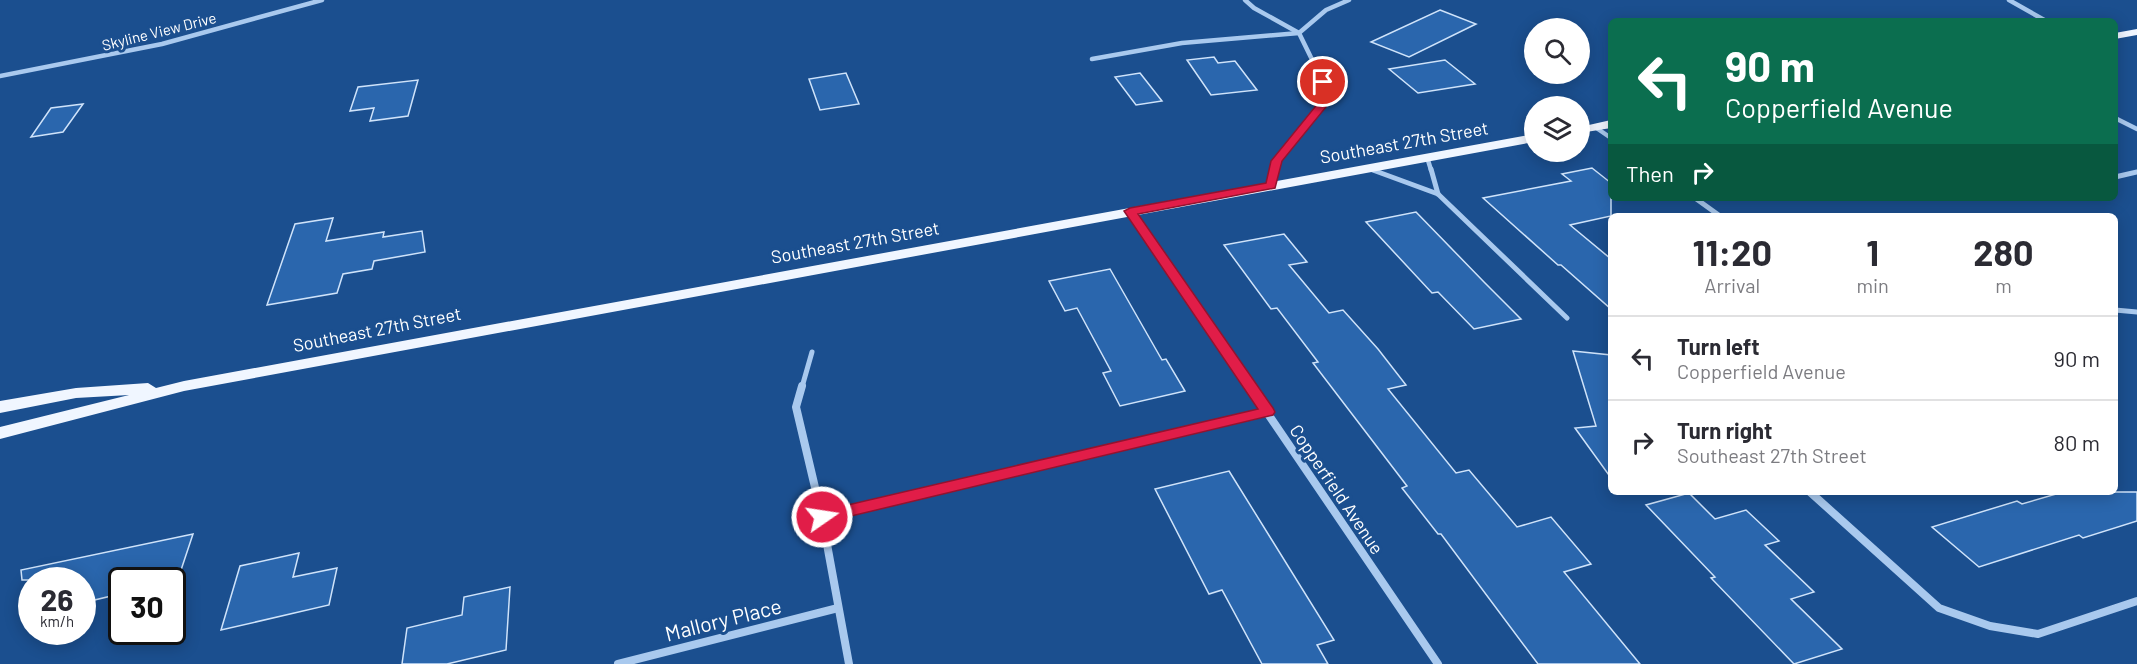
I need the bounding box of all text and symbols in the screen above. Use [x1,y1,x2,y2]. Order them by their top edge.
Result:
street label: Skyline View Drive [100,8,218,54]
map controls [1524,18,1590,162]
button: search [1524,18,1590,84]
text: 90 m [1725,40,1815,90]
icon: left [1626,42,1704,120]
pin [1297,56,1348,107]
icon: arrive [1306,65,1339,98]
text: Copperfield Avenue [1725,91,1953,123]
button: layers [1524,96,1590,162]
street label: Southeast 27th Street [1318,116,1490,168]
icon: right [1686,156,1719,189]
text: Then [1626,160,1674,186]
street label: Southeast 27th Street [769,216,941,268]
text: 11:20 [1692,230,1772,273]
text: 1 [1866,230,1879,273]
text: 280 [1973,230,2034,273]
text: Arrival [1704,273,1760,297]
text: min [1856,273,1889,297]
text: m [1995,273,2012,297]
street label: Southeast 27th Street [291,302,463,356]
text: Turn left [1677,333,1760,359]
icon: left [1626,342,1659,375]
text: 90 m [2054,345,2100,371]
text: Copperfield Avenue [1677,359,1846,383]
text: Turn right [1677,417,1772,443]
street label: Copperfield Avenue [1285,420,1389,558]
icon: right [1626,426,1659,459]
text: 80 m [2054,429,2100,455]
text: Southeast 27th Street [1677,443,1867,467]
position arrow [790,485,854,549]
speed limit sign: 30 [108,567,186,645]
text: 26 [41,581,73,617]
street label: Mallory Place [662,592,784,646]
text: km/h [40,612,74,630]

